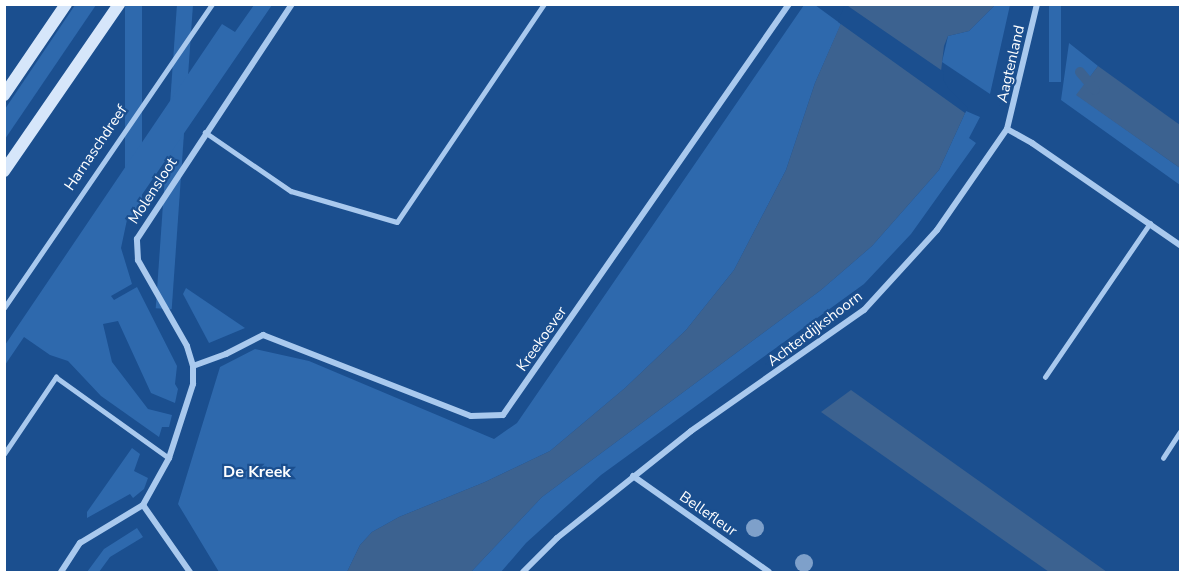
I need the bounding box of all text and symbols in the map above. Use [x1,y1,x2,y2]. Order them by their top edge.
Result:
street label: Aagtenland [993,23,1029,105]
street label: Harnaschdreef [61,102,131,194]
street label: Molensloot [125,154,181,228]
street label: Achterdijkshoorn [764,287,866,371]
street label: Kreekoever [513,303,571,375]
district label: De Kreek [223,462,291,482]
street label: Bellefleur [676,488,740,540]

